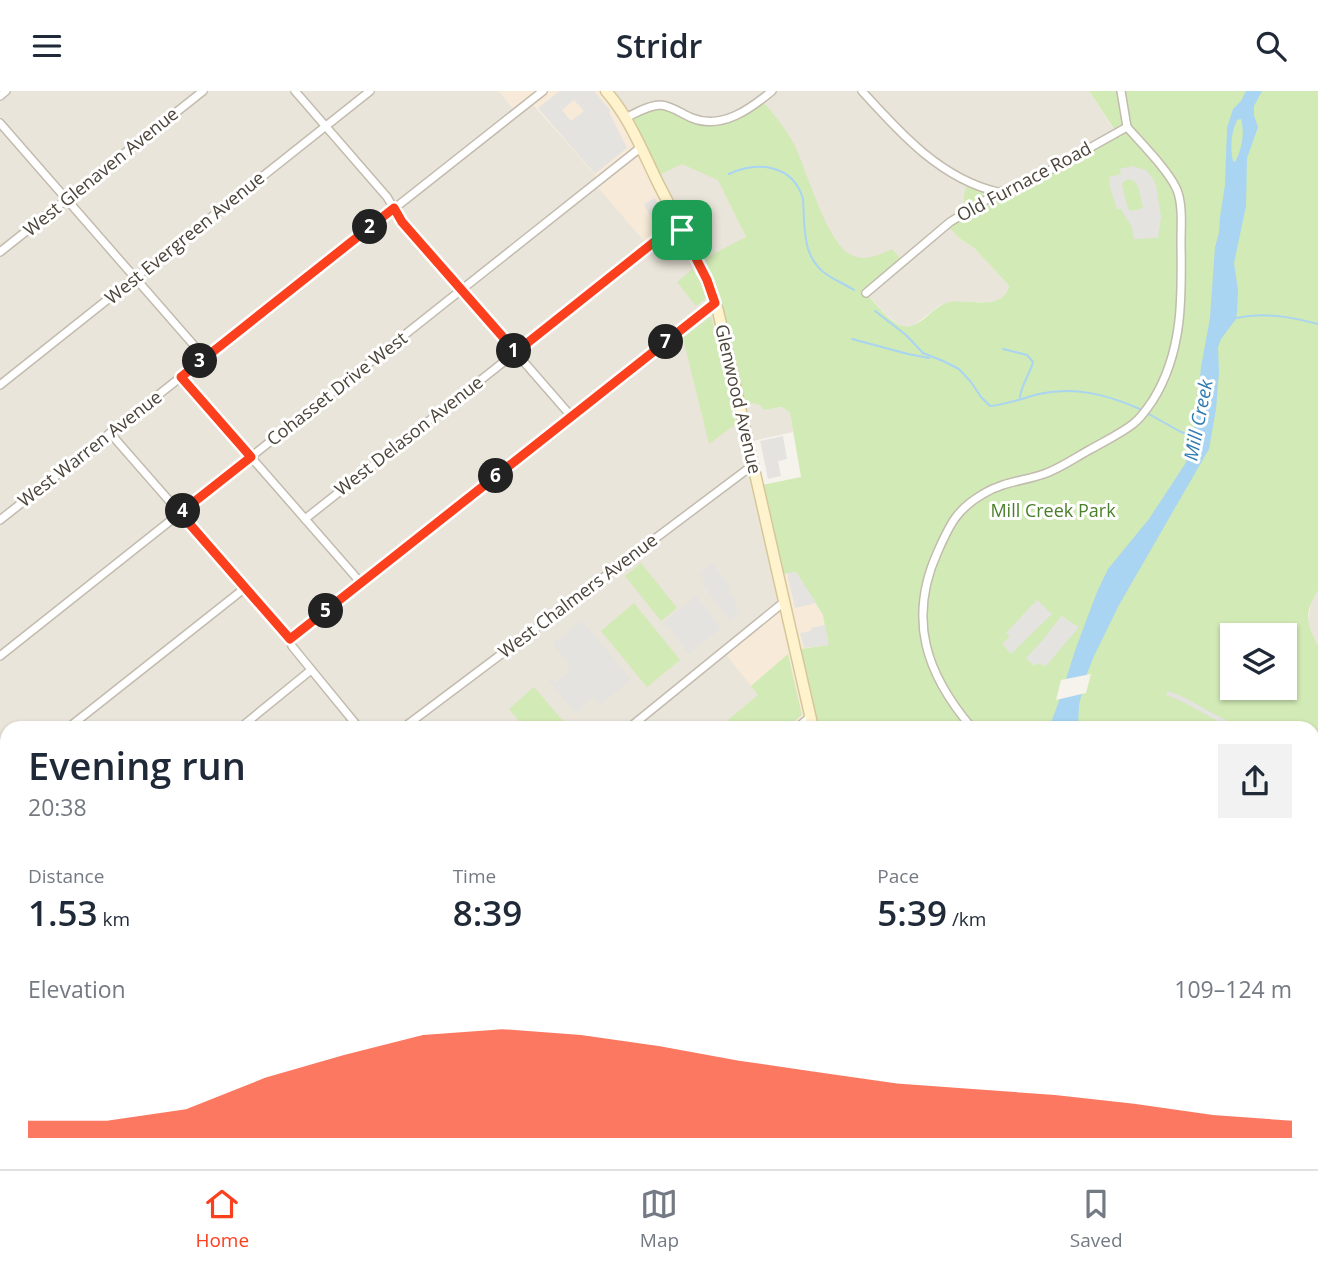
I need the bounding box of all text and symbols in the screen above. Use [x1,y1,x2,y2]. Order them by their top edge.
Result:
text: Stridr [616,24,702,67]
icon: menu [28,27,66,65]
icon: search [1252,27,1290,65]
street label: West Glenaven Avenue [18,101,183,241]
street label: Old Furnace Road [952,135,1095,227]
street label: West Evergreen Avenue [100,165,269,309]
pin [652,200,712,260]
pin: 2 [352,209,388,245]
icon: arrive [663,211,701,249]
text: 2 [364,213,375,239]
street label: Glenwood Avenue [710,322,768,476]
pin: 7 [648,324,684,359]
street label: Cohasset Drive West [261,326,412,451]
text: 7 [660,328,671,354]
pin: 1 [496,334,532,369]
text: 1 [508,337,519,363]
pin: 3 [182,343,218,379]
text: 3 [194,347,205,373]
street label: West Delason Avenue [329,370,487,501]
water label: Mill Creek [1177,377,1219,463]
street label: West Warren Avenue [13,385,166,512]
pin: 6 [478,459,514,493]
text: 6 [490,462,501,488]
pin: 4 [166,493,200,529]
text: 4 [177,497,188,523]
park label: Mill Creek Park [990,498,1116,522]
street label: West Chalmers Avenue [493,527,662,663]
pin: 5 [308,594,344,629]
text: 5 [320,597,331,623]
map controls [1220,623,1297,700]
button: layers [1220,623,1297,700]
text: Evening run [28,739,246,791]
button: share [1218,744,1292,818]
text: 20:38 [28,791,87,823]
text: Distance [28,863,104,889]
text: Time [453,863,496,889]
text: Pace [877,863,919,889]
text: 1.53 [28,889,98,936]
text: 8:39 [453,889,522,936]
text: 5:39 [877,889,947,936]
text: km [98,906,130,932]
text: /km [947,906,986,932]
text: Elevation [28,973,126,1005]
text: 109–124 m [1174,973,1292,1005]
tab: Home [195,1185,249,1253]
tab: Map [640,1185,679,1253]
tab: Saved [1070,1185,1123,1253]

